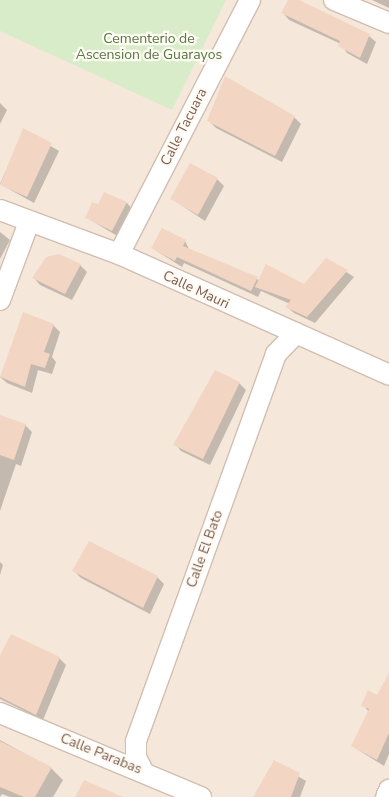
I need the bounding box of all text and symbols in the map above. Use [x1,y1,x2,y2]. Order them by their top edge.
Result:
park label: Cementerio de Ascension de Guarayos [76,31,222,64]
street label: Calle Tacuara [157,85,211,169]
street label: Calle Mauri [160,267,232,313]
street label: Calle El Bato [183,508,227,590]
street label: Calle Parabas [58,730,144,778]

